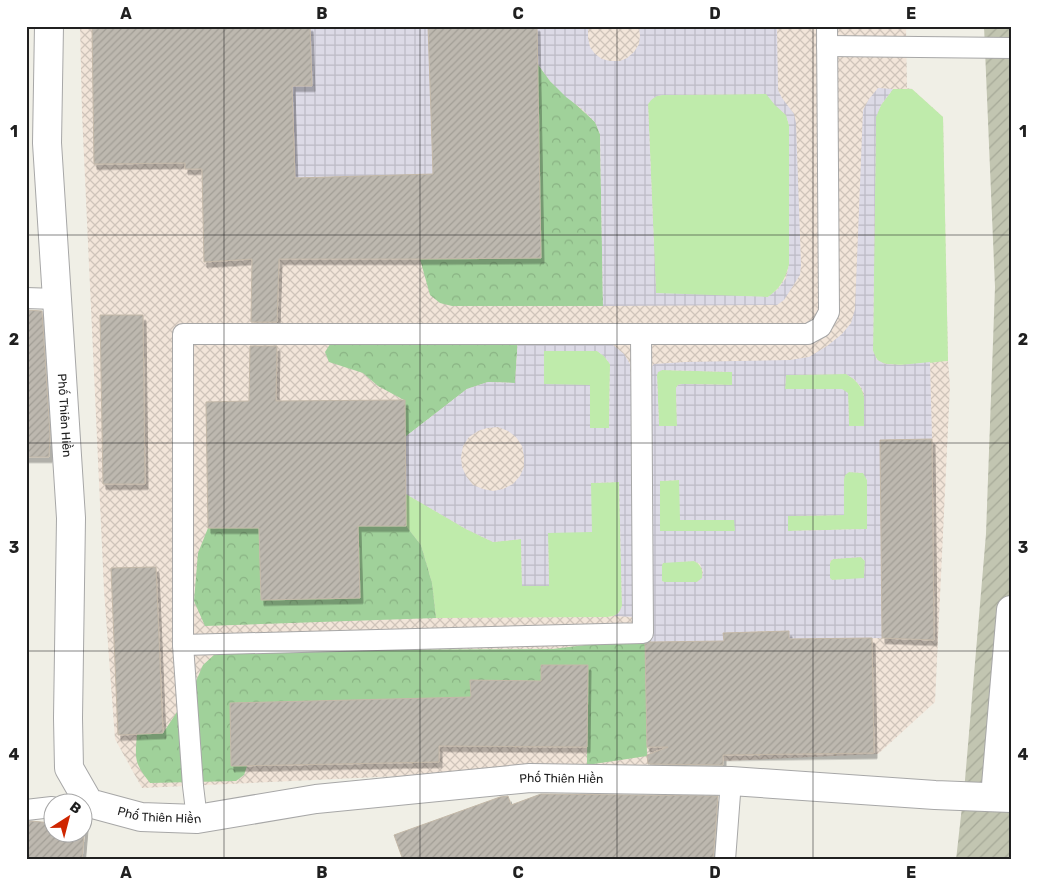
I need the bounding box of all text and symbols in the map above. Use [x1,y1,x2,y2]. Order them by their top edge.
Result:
text: A [120,4,132,23]
text: B [316,4,328,23]
text: C [512,4,524,23]
text: D [709,4,721,23]
text: E [906,4,916,23]
text: 1 [10,122,18,141]
text: 1 [1019,122,1027,141]
text: 2 [9,330,19,349]
text: 2 [1018,330,1028,349]
street label: Phố Thiên Hiền [55,373,74,458]
text: 3 [9,538,19,557]
text: 3 [1018,538,1028,557]
text: 4 [9,745,20,764]
text: 4 [1018,745,1029,764]
street label: Phố Thiên Hiền [519,771,603,786]
north arrow [42,794,92,844]
text: B [66,798,84,818]
street label: Phố Thiên Hiền [116,804,202,826]
text: A [120,863,132,882]
text: B [316,863,328,882]
text: C [512,863,524,882]
text: D [709,863,721,882]
text: E [906,863,916,882]

